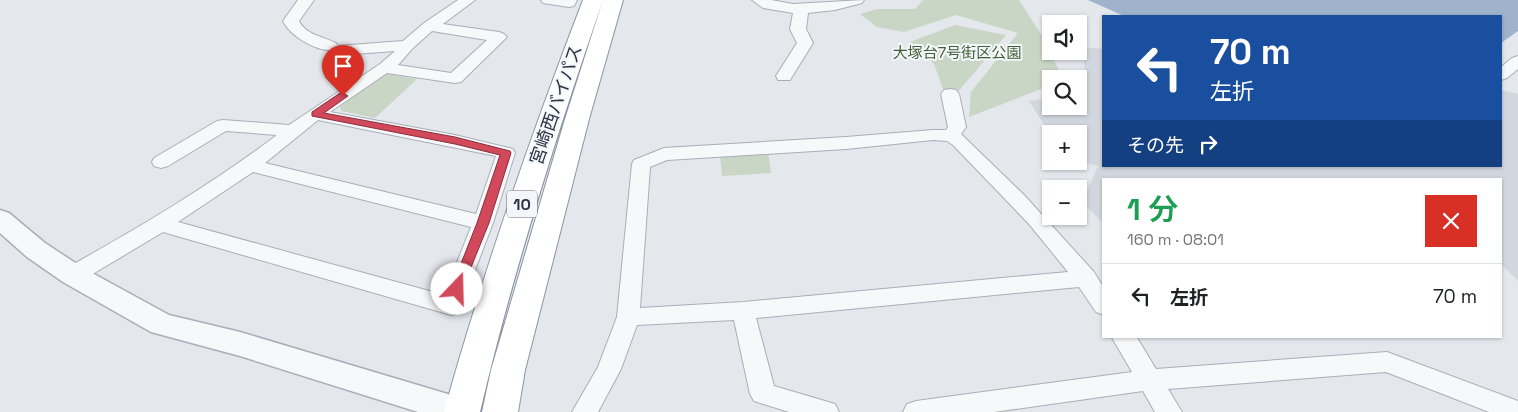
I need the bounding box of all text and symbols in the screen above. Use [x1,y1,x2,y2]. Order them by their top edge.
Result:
map controls [1042,15,1087,225]
button: sound [1042,15,1087,60]
text: 70 m [1210,30,1291,74]
icon: left [1127,35,1192,100]
street label: 宮崎西バイパス [524,42,587,168]
park label: 大塚台7号街区公園 [893,43,1021,62]
pin [322,45,364,96]
icon: arrive [329,52,357,80]
button: search [1042,70,1087,115]
text: 左折 [1210,77,1254,105]
button: + [1042,125,1087,170]
icon: right [1194,130,1222,158]
text: その先 [1127,133,1184,158]
button: − [1042,180,1087,225]
road number: 10 [507,190,537,218]
text: 1 分 [1127,190,1178,229]
button: close [1425,195,1477,247]
text: 160 m · 08:01 [1127,229,1224,250]
position arrow [430,262,482,314]
icon: left [1127,282,1155,310]
text: 70 m [1433,284,1477,309]
text: 左折 [1170,285,1208,310]

